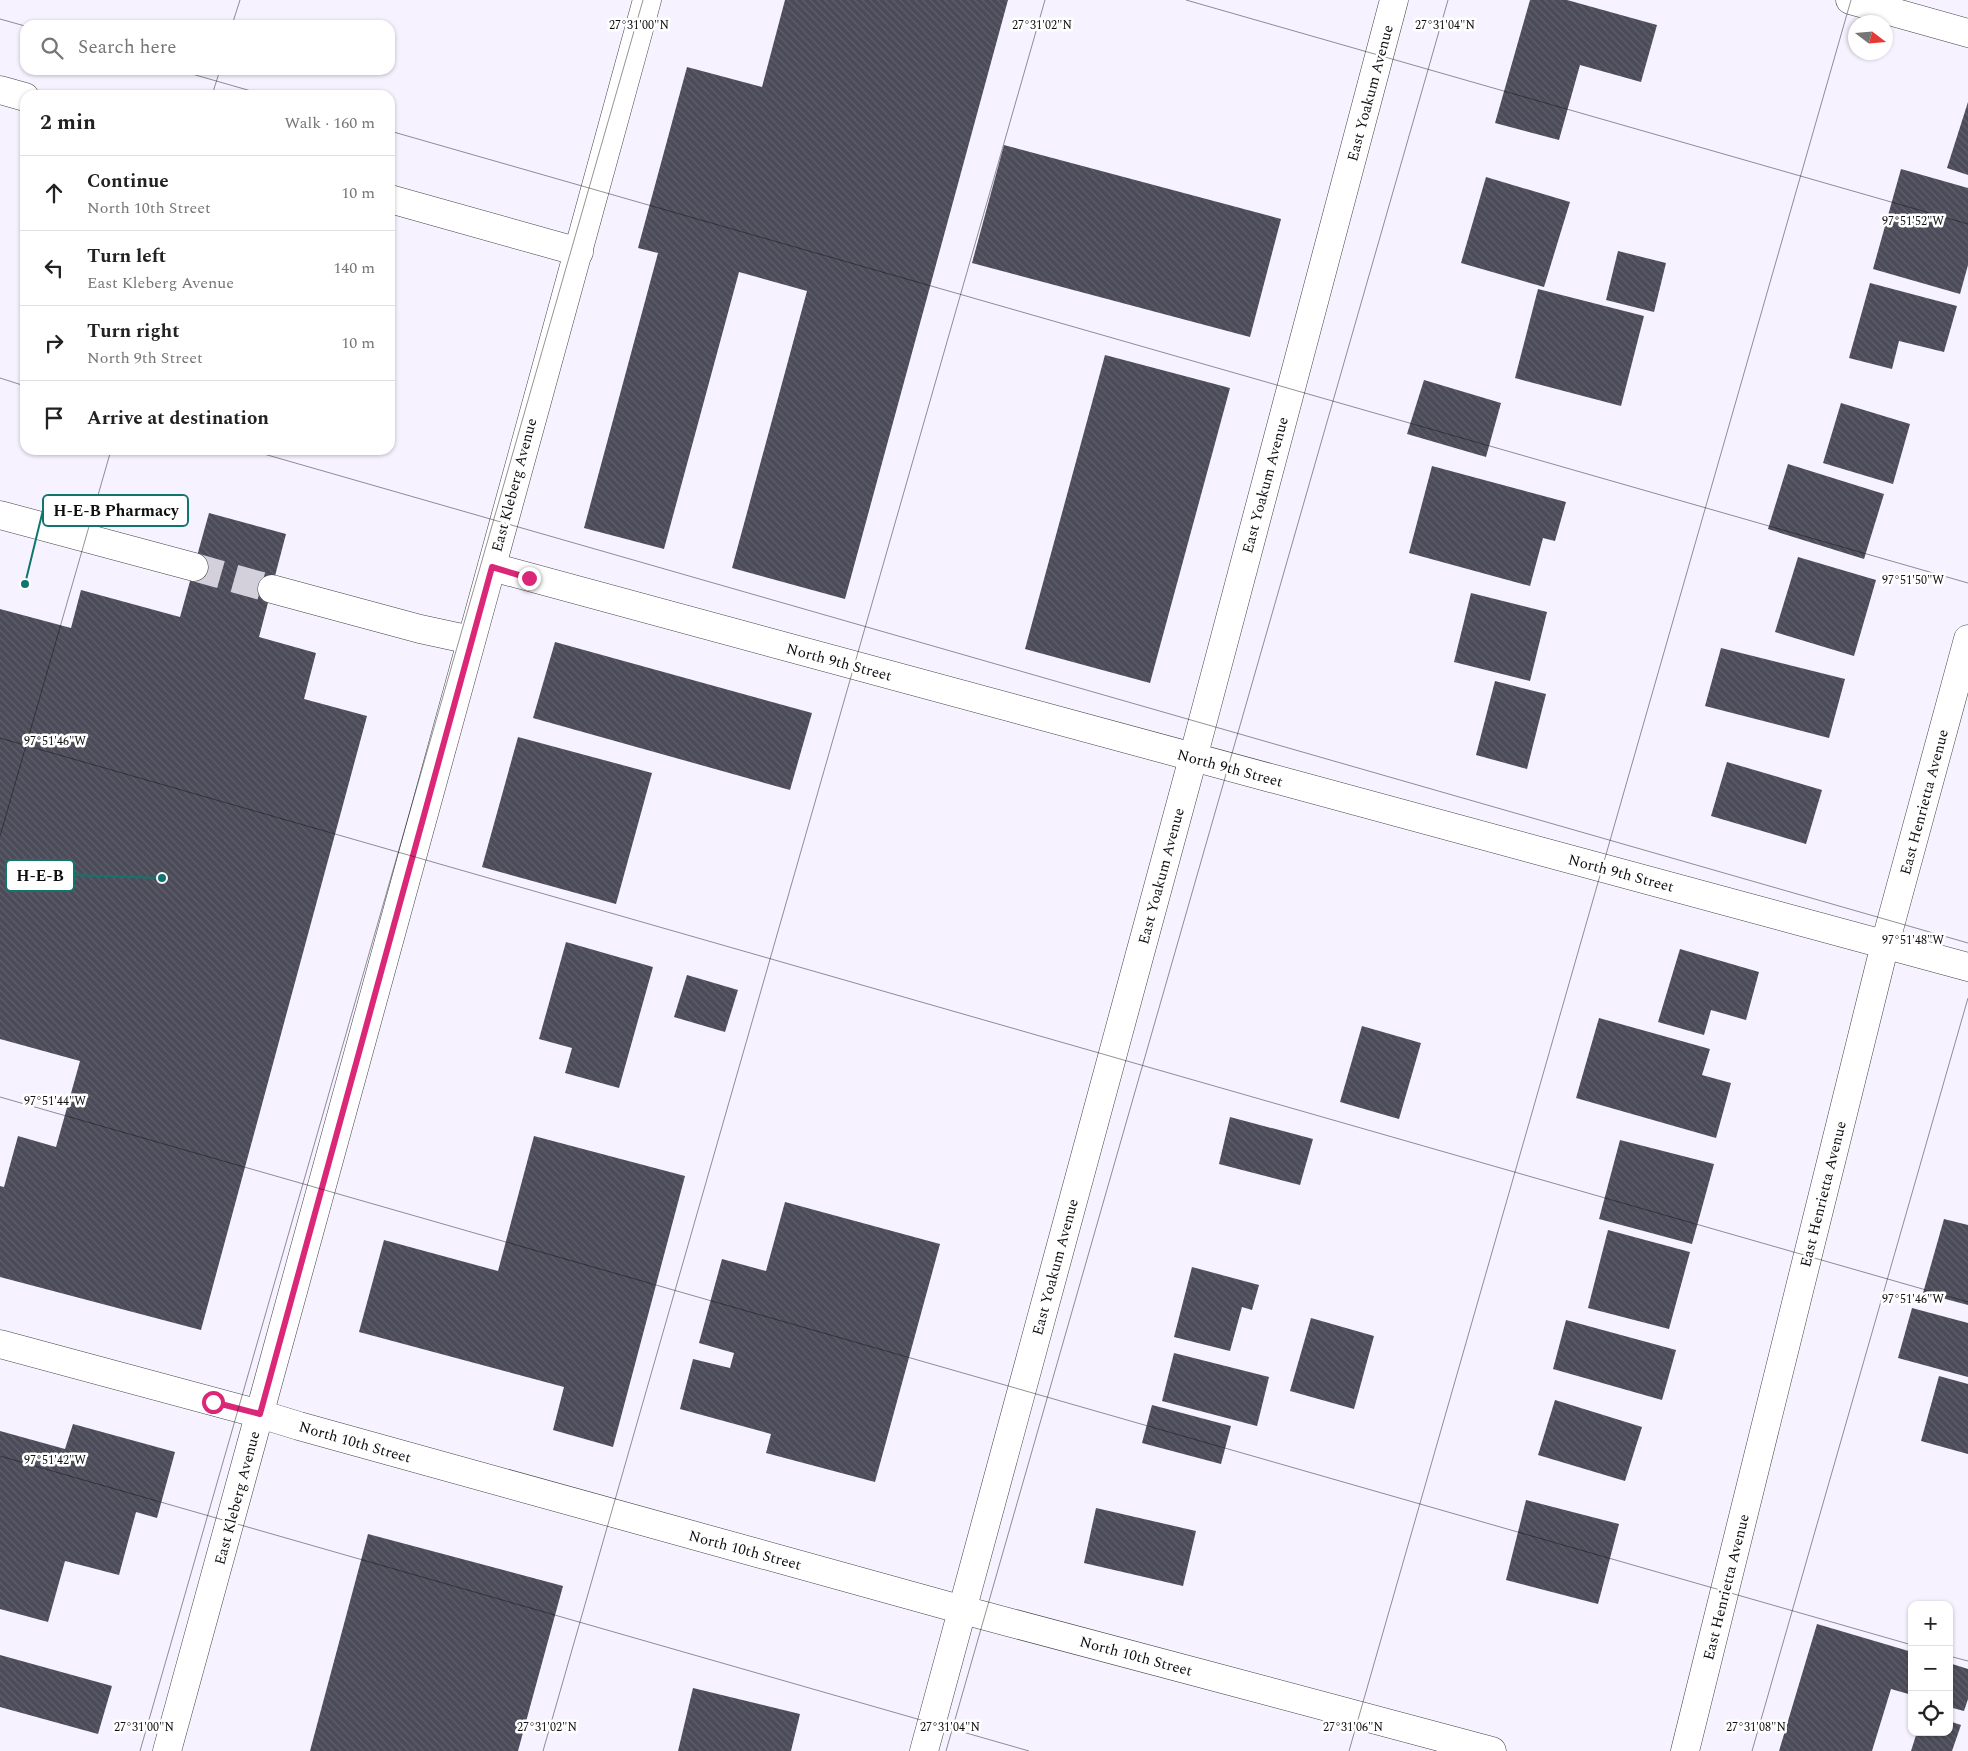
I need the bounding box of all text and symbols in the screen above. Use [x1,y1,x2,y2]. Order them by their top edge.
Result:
north arrow [1848,15,1893,60]
text: 27°31'00"N [609,16,669,35]
text: 27°31'02"N [1012,16,1072,35]
text: 27°31'04"N [1415,16,1475,35]
search box [20,20,395,75]
street label: East Yoakum Avenue [1341,22,1400,164]
text: Search here [78,33,177,62]
icon: search [38,34,66,62]
text: 2 min [40,107,96,139]
text: Walk · 160 m [284,111,375,135]
text: Continue [87,167,169,196]
icon: ahead [40,179,68,207]
text: 10 m [341,181,375,205]
text: North 10th Street [87,196,211,220]
text: 97°51'52"W [1882,212,1944,231]
text: Turn left [87,242,166,271]
icon: left [40,254,68,282]
text: 140 m [333,256,375,280]
text: East Kleberg Avenue [87,271,234,295]
text: Turn right [87,317,180,346]
icon: right [40,329,68,357]
text: 10 m [341,331,375,355]
text: North 9th Street [87,346,203,370]
icon: arrive [40,404,68,432]
text: Arrive at destination [87,404,269,433]
street label: East Yoakum Avenue [1236,414,1295,556]
street label: East Kleberg Avenue [486,416,543,555]
callout: H-E-B Pharmacy [43,495,188,526]
text: H-E-B Pharmacy [53,499,180,523]
route end [518,567,541,590]
text: 97°51'50"W [1882,571,1944,590]
street label: North 9th Street [784,637,894,688]
street label: East Henrietta Avenue [1894,727,1955,877]
text: 97°51'46"W [24,732,86,751]
street label: North 9th Street [1175,743,1285,794]
street label: East Yoakum Avenue [1132,805,1191,947]
street label: North 9th Street [1566,848,1676,899]
callout: H-E-B [6,860,74,891]
text: H-E-B [16,864,64,888]
text: 97°51'48"W [1882,931,1944,950]
text: 97°51'44"W [24,1092,86,1111]
street label: East Henrietta Avenue [1794,1119,1853,1270]
street label: East Yoakum Avenue [1026,1196,1085,1338]
text: 97°51'46"W [1882,1290,1944,1309]
route start [202,1391,225,1414]
street label: North 10th Street [296,1415,414,1470]
street label: East Kleberg Avenue [209,1429,266,1568]
text: 97°51'42"W [24,1451,86,1470]
street label: East Henrietta Avenue [1697,1512,1756,1663]
street label: North 10th Street [686,1524,804,1577]
map controls [1908,1601,1953,1736]
button: + [1908,1601,1953,1646]
street label: North 10th Street [1077,1630,1195,1683]
button: − [1908,1646,1953,1691]
button: locate [1908,1691,1953,1736]
text: 27°31'00"N [114,1718,174,1737]
text: 27°31'02"N [517,1718,577,1737]
text: 27°31'04"N [920,1718,980,1737]
text: 27°31'06"N [1323,1718,1383,1737]
text: 27°31'08"N [1726,1718,1786,1737]

